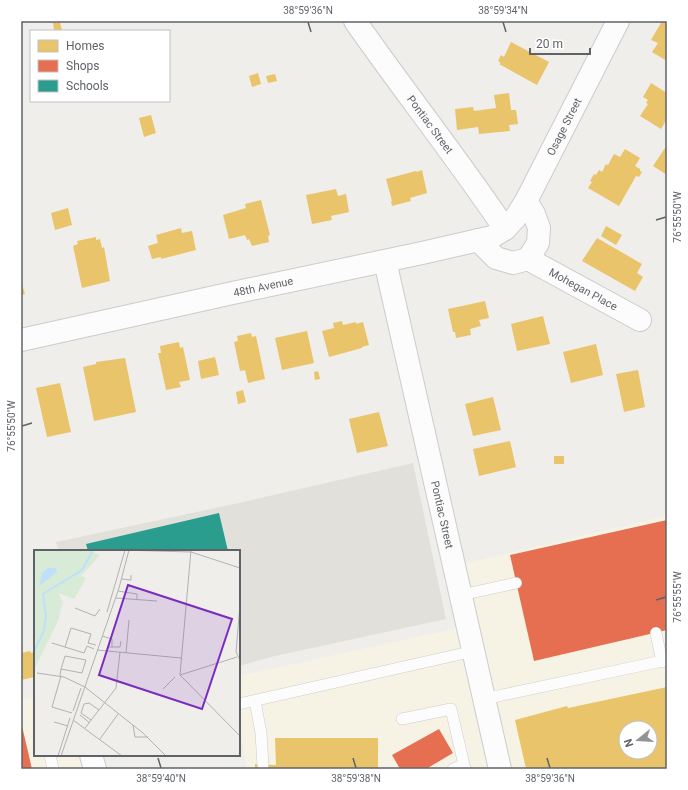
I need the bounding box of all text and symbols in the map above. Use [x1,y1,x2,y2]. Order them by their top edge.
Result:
text: 38°59'36"N [283,5,333,16]
text: 38°59'34"N [478,5,528,16]
legend [30,30,170,102]
scale bar [530,30,590,56]
text: 20 m [536,37,563,51]
text: Homes [66,39,104,53]
text: Shops [66,59,100,73]
text: Schools [66,79,109,93]
street label: Pontiac Street [405,93,456,156]
street label: Osage Street [544,95,584,158]
text: 76°55'50"W [672,191,683,243]
street label: Mohegan Place [547,265,620,313]
street label: 48th Avenue [232,274,294,299]
text: 76°55'50"W [6,400,17,452]
street label: Pontiac Street [428,479,456,550]
inset map [34,550,240,756]
text: 76°55'55"W [672,571,683,623]
north arrow [618,720,658,760]
text: N [622,737,636,749]
text: 38°59'40"N [136,773,186,784]
text: 38°59'38"N [331,773,381,784]
text: 38°59'36"N [525,773,575,784]

